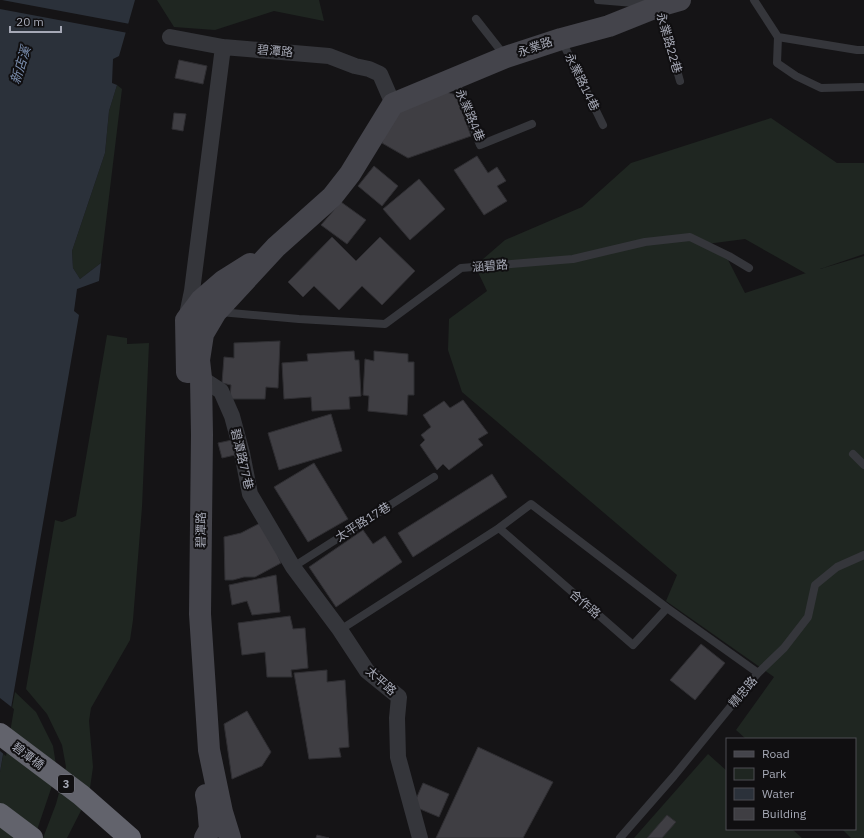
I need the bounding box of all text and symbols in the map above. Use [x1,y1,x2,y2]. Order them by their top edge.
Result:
scale bar [10,8,61,34]
street label: 永業路22巷 [654,11,685,75]
text: 20 m [16,14,44,29]
street label: 永業路 [515,34,554,59]
street label: 碧潭路 [256,41,294,60]
water label: 新店溪 [7,42,35,86]
street label: 永業路14巷 [562,50,603,113]
street label: 永業路4巷 [453,86,488,143]
street label: 涵碧路 [471,256,509,275]
street label: 碧潭路77巷 [228,427,257,491]
street label: 太平路17巷 [332,499,393,544]
street label: 碧潭路 [193,512,208,548]
street label: 合作路 [567,586,604,621]
street label: 太平路 [363,663,400,698]
street label: 精忠路 [725,673,760,710]
legend [726,738,856,830]
street label: 碧潭橋 [9,739,47,772]
text: Road [762,746,790,761]
text: Park [762,766,787,781]
road number: 3 [58,775,74,793]
text: Water [762,786,795,801]
text: Building [762,806,807,821]

